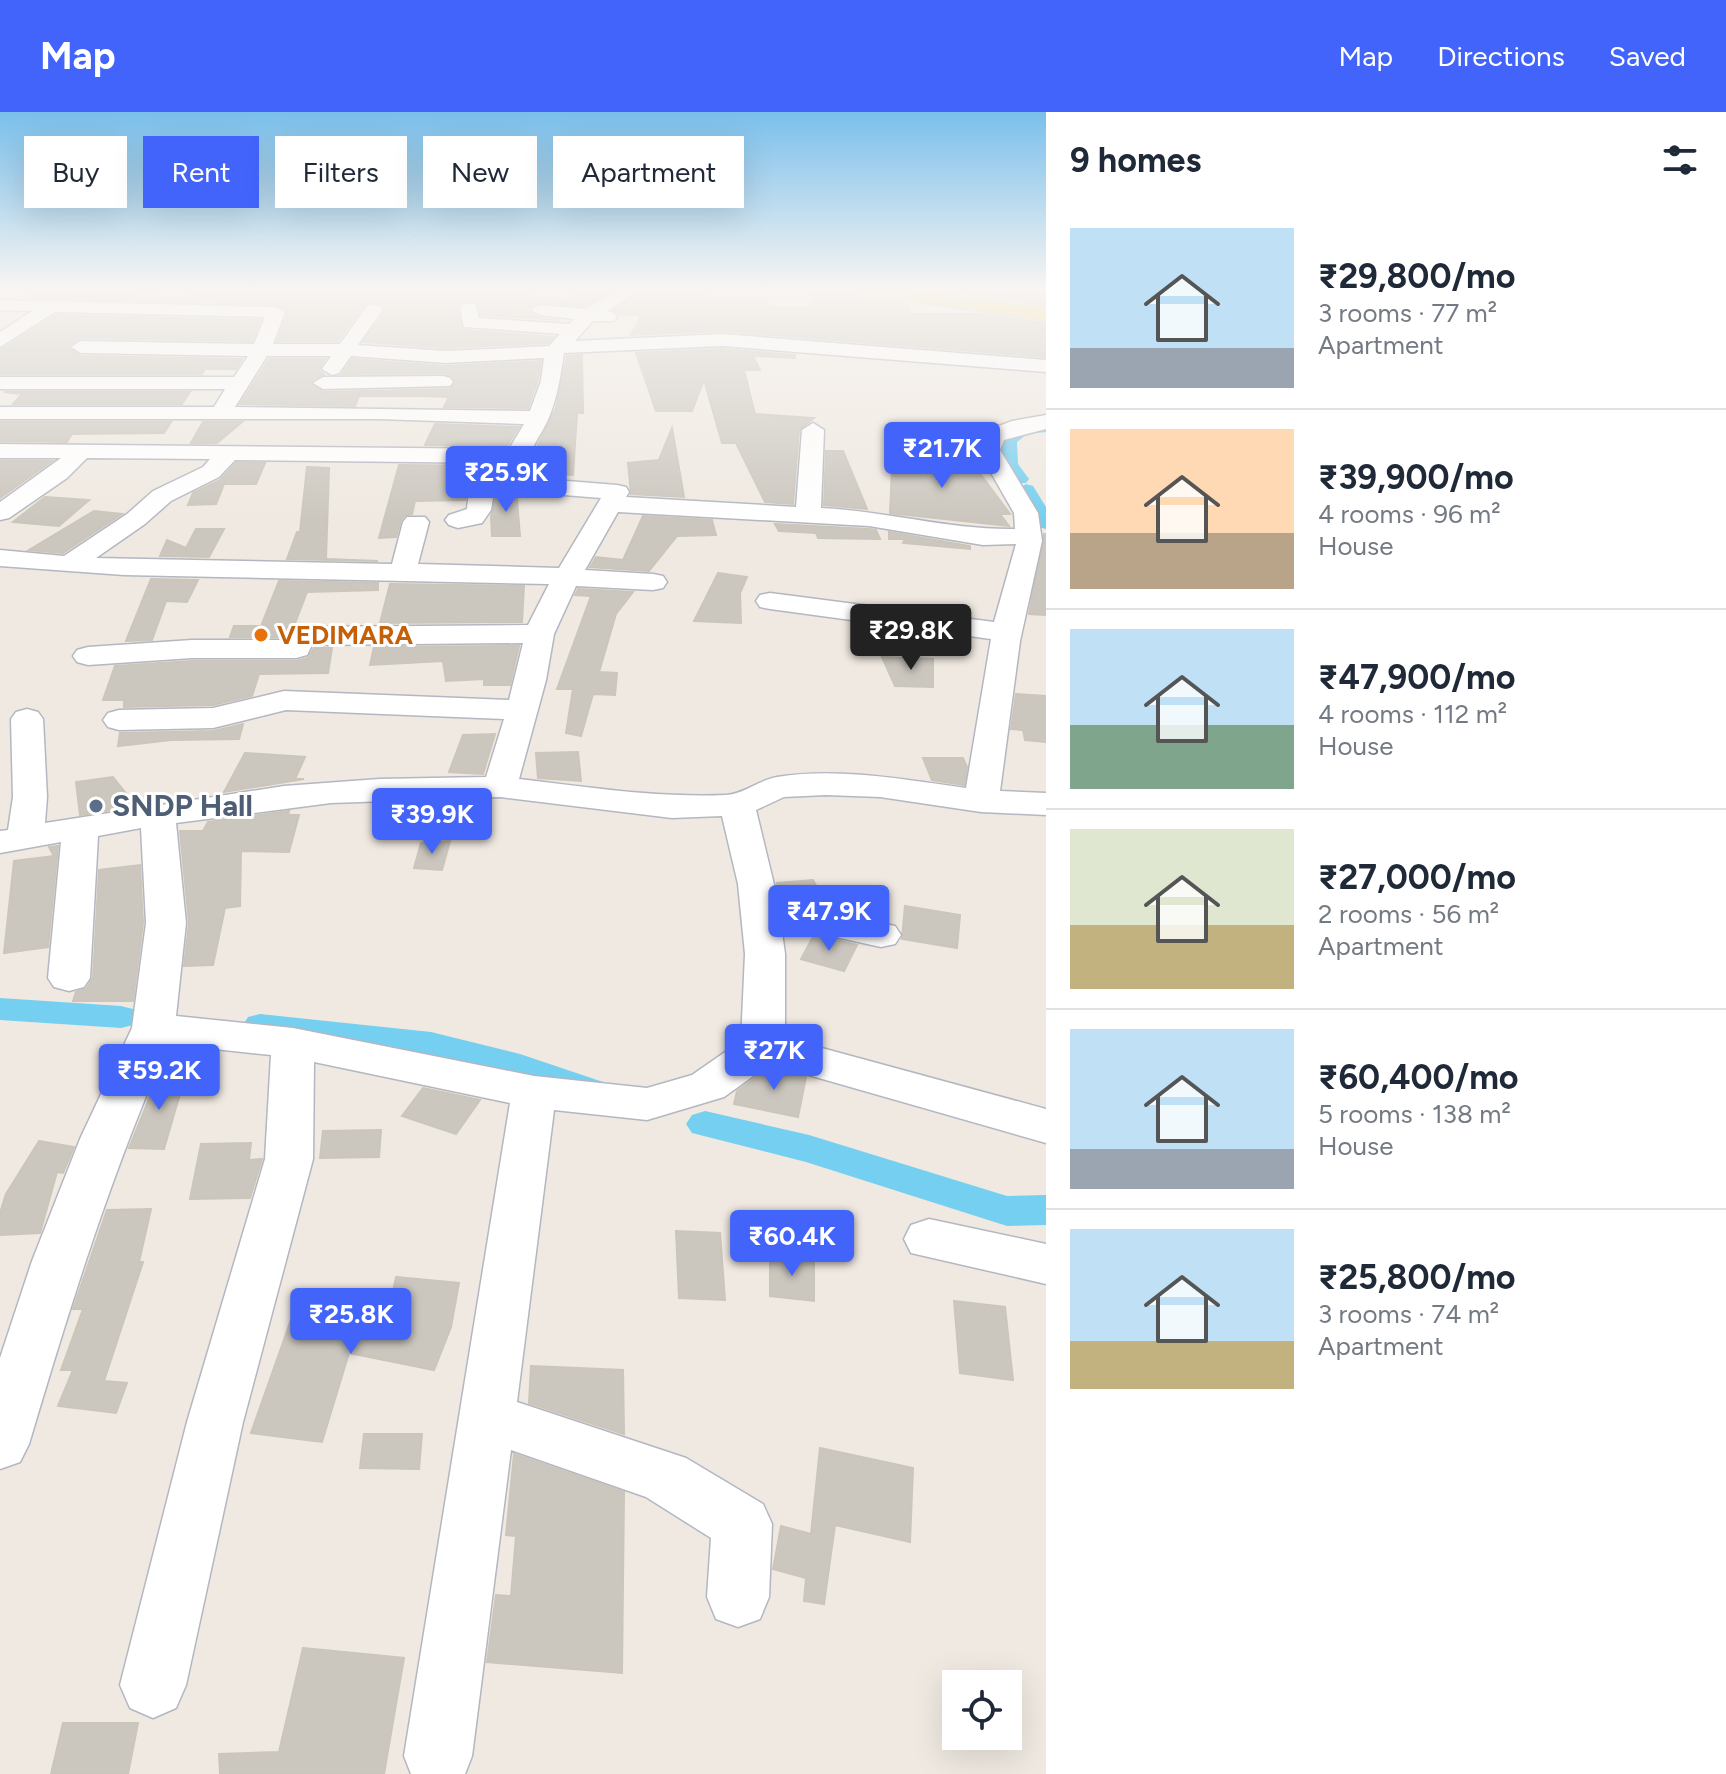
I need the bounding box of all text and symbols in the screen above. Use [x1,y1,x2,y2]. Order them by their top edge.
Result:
text: Map [40,33,116,79]
text: Map [1339,39,1393,73]
text: Directions [1437,39,1565,73]
text: Saved [1609,39,1686,73]
chip: Buy [24,136,127,208]
chip: Rent [143,136,259,208]
chip: Filters [275,136,407,208]
chip: New [423,136,537,208]
chip: Apartment [553,136,744,208]
icon: filters [1658,138,1702,182]
text: 9 homes [1070,140,1201,181]
text: ₹29,800/mo [1318,256,1516,297]
icon: home [1134,260,1230,356]
text: 3 rooms · 77 m² [1318,297,1497,329]
text: Apartment [1318,329,1444,361]
pin: ₹21.7K [877,422,1007,490]
text: ₹21.7K [902,432,982,464]
pin: ₹25.9K [441,446,571,514]
text: ₹25.9K [464,456,548,488]
text: ₹39,900/mo [1318,457,1514,498]
icon: home [1134,461,1230,557]
text: 4 rooms · 96 m² [1318,498,1501,530]
text: House [1318,530,1393,562]
pin: ₹29.8K [846,604,976,672]
text: ₹29.8K [868,614,954,646]
place label: VEDIMARA [277,619,414,651]
marker: VEDIMARA [252,626,270,644]
text: ₹47,900/mo [1318,657,1515,698]
icon: home [1134,661,1230,757]
text: 4 rooms · 112 m² [1318,698,1507,730]
text: House [1318,730,1393,762]
place label: SNDP Hall [112,787,253,824]
pin: ₹39.9K [367,788,497,856]
marker: SNDP Hall [87,797,105,815]
text: ₹39.9K [390,798,474,830]
text: ₹27,000/mo [1318,857,1516,898]
icon: home [1134,861,1230,957]
pin: ₹47.9K [764,885,894,953]
text: ₹47.9K [786,895,872,927]
text: 2 rooms · 56 m² [1318,898,1499,930]
text: Apartment [1318,930,1444,962]
pin: ₹27K [727,1024,821,1092]
text: ₹27K [743,1034,805,1066]
pin: ₹59.2K [94,1044,224,1112]
text: ₹59.2K [117,1054,201,1086]
text: ₹60,400/mo [1318,1057,1519,1098]
icon: home [1134,1061,1230,1157]
text: 5 rooms · 138 m² [1318,1098,1511,1130]
text: House [1318,1130,1393,1162]
pin: ₹60.4K [727,1210,857,1278]
text: ₹60.4K [748,1220,836,1252]
text: ₹25,800/mo [1318,1257,1516,1298]
icon: home [1134,1261,1230,1357]
pin: ₹25.8K [286,1288,416,1356]
text: ₹25.8K [308,1298,394,1330]
text: 3 rooms · 74 m² [1318,1298,1499,1330]
text: Apartment [1318,1330,1444,1362]
map controls [942,1670,1022,1750]
button: locate [942,1670,1022,1750]

